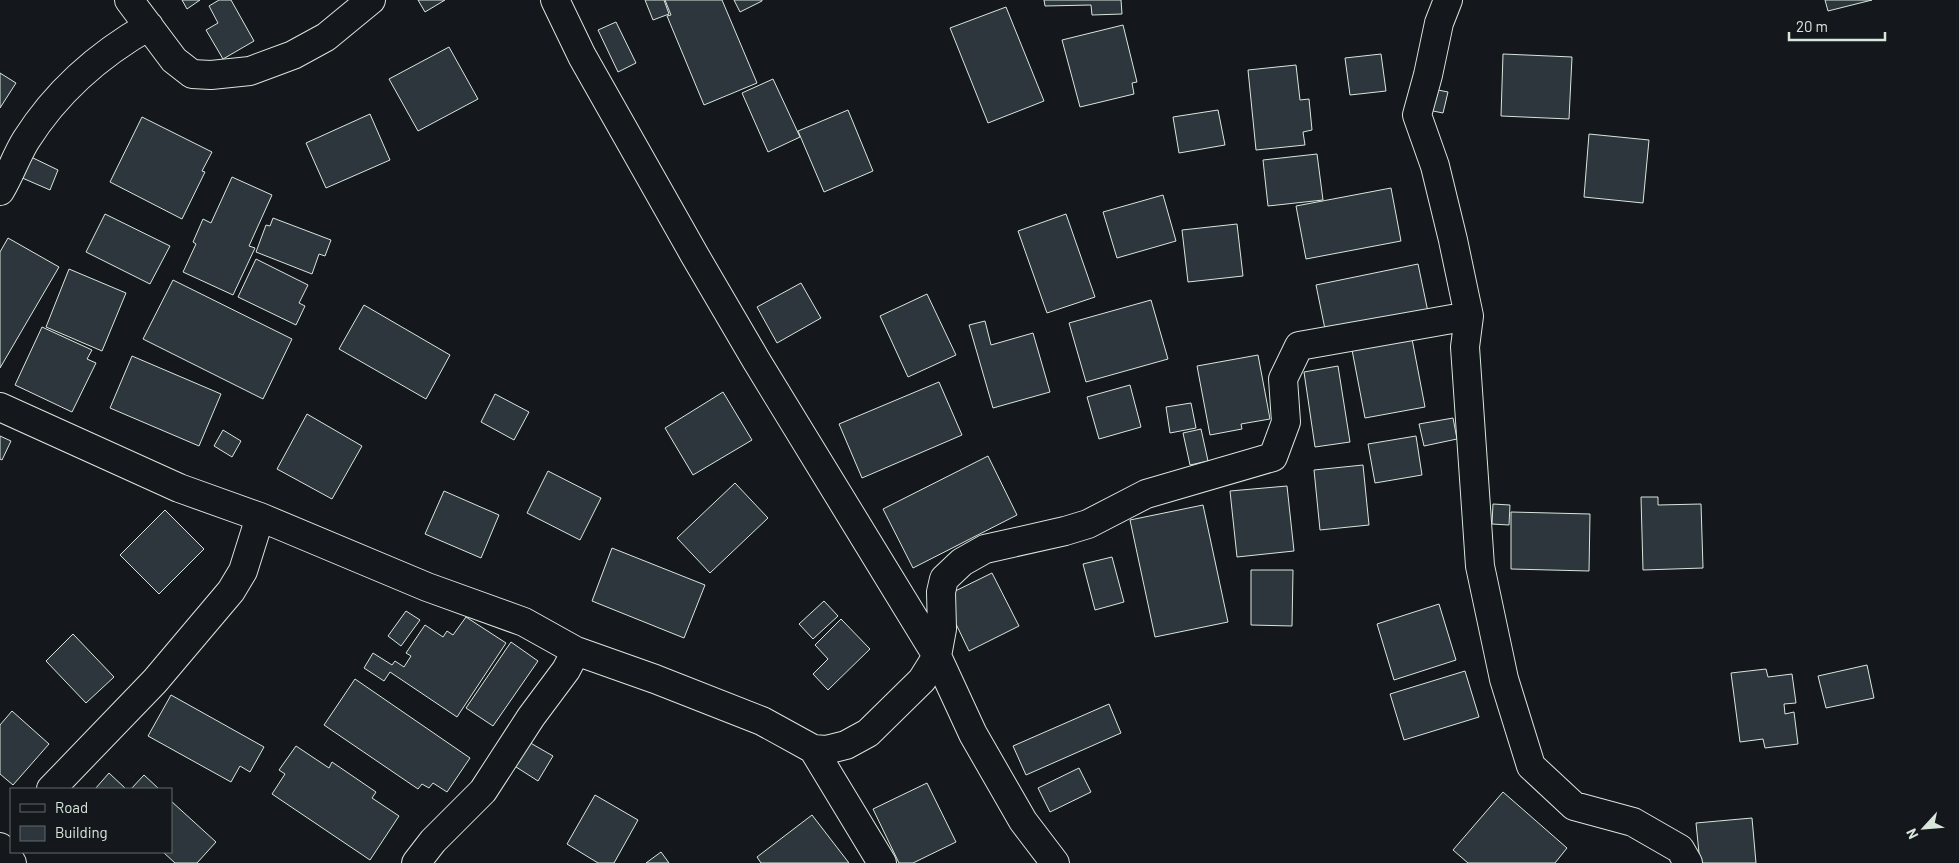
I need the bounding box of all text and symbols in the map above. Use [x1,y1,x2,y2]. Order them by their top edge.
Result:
scale bar [1789,10,1885,42]
text: 20 m [1796,17,1828,35]
legend [10,788,172,853]
text: Road [55,798,88,816]
north arrow [1899,803,1949,853]
text: Building [55,823,108,841]
text: N [1902,826,1922,842]

